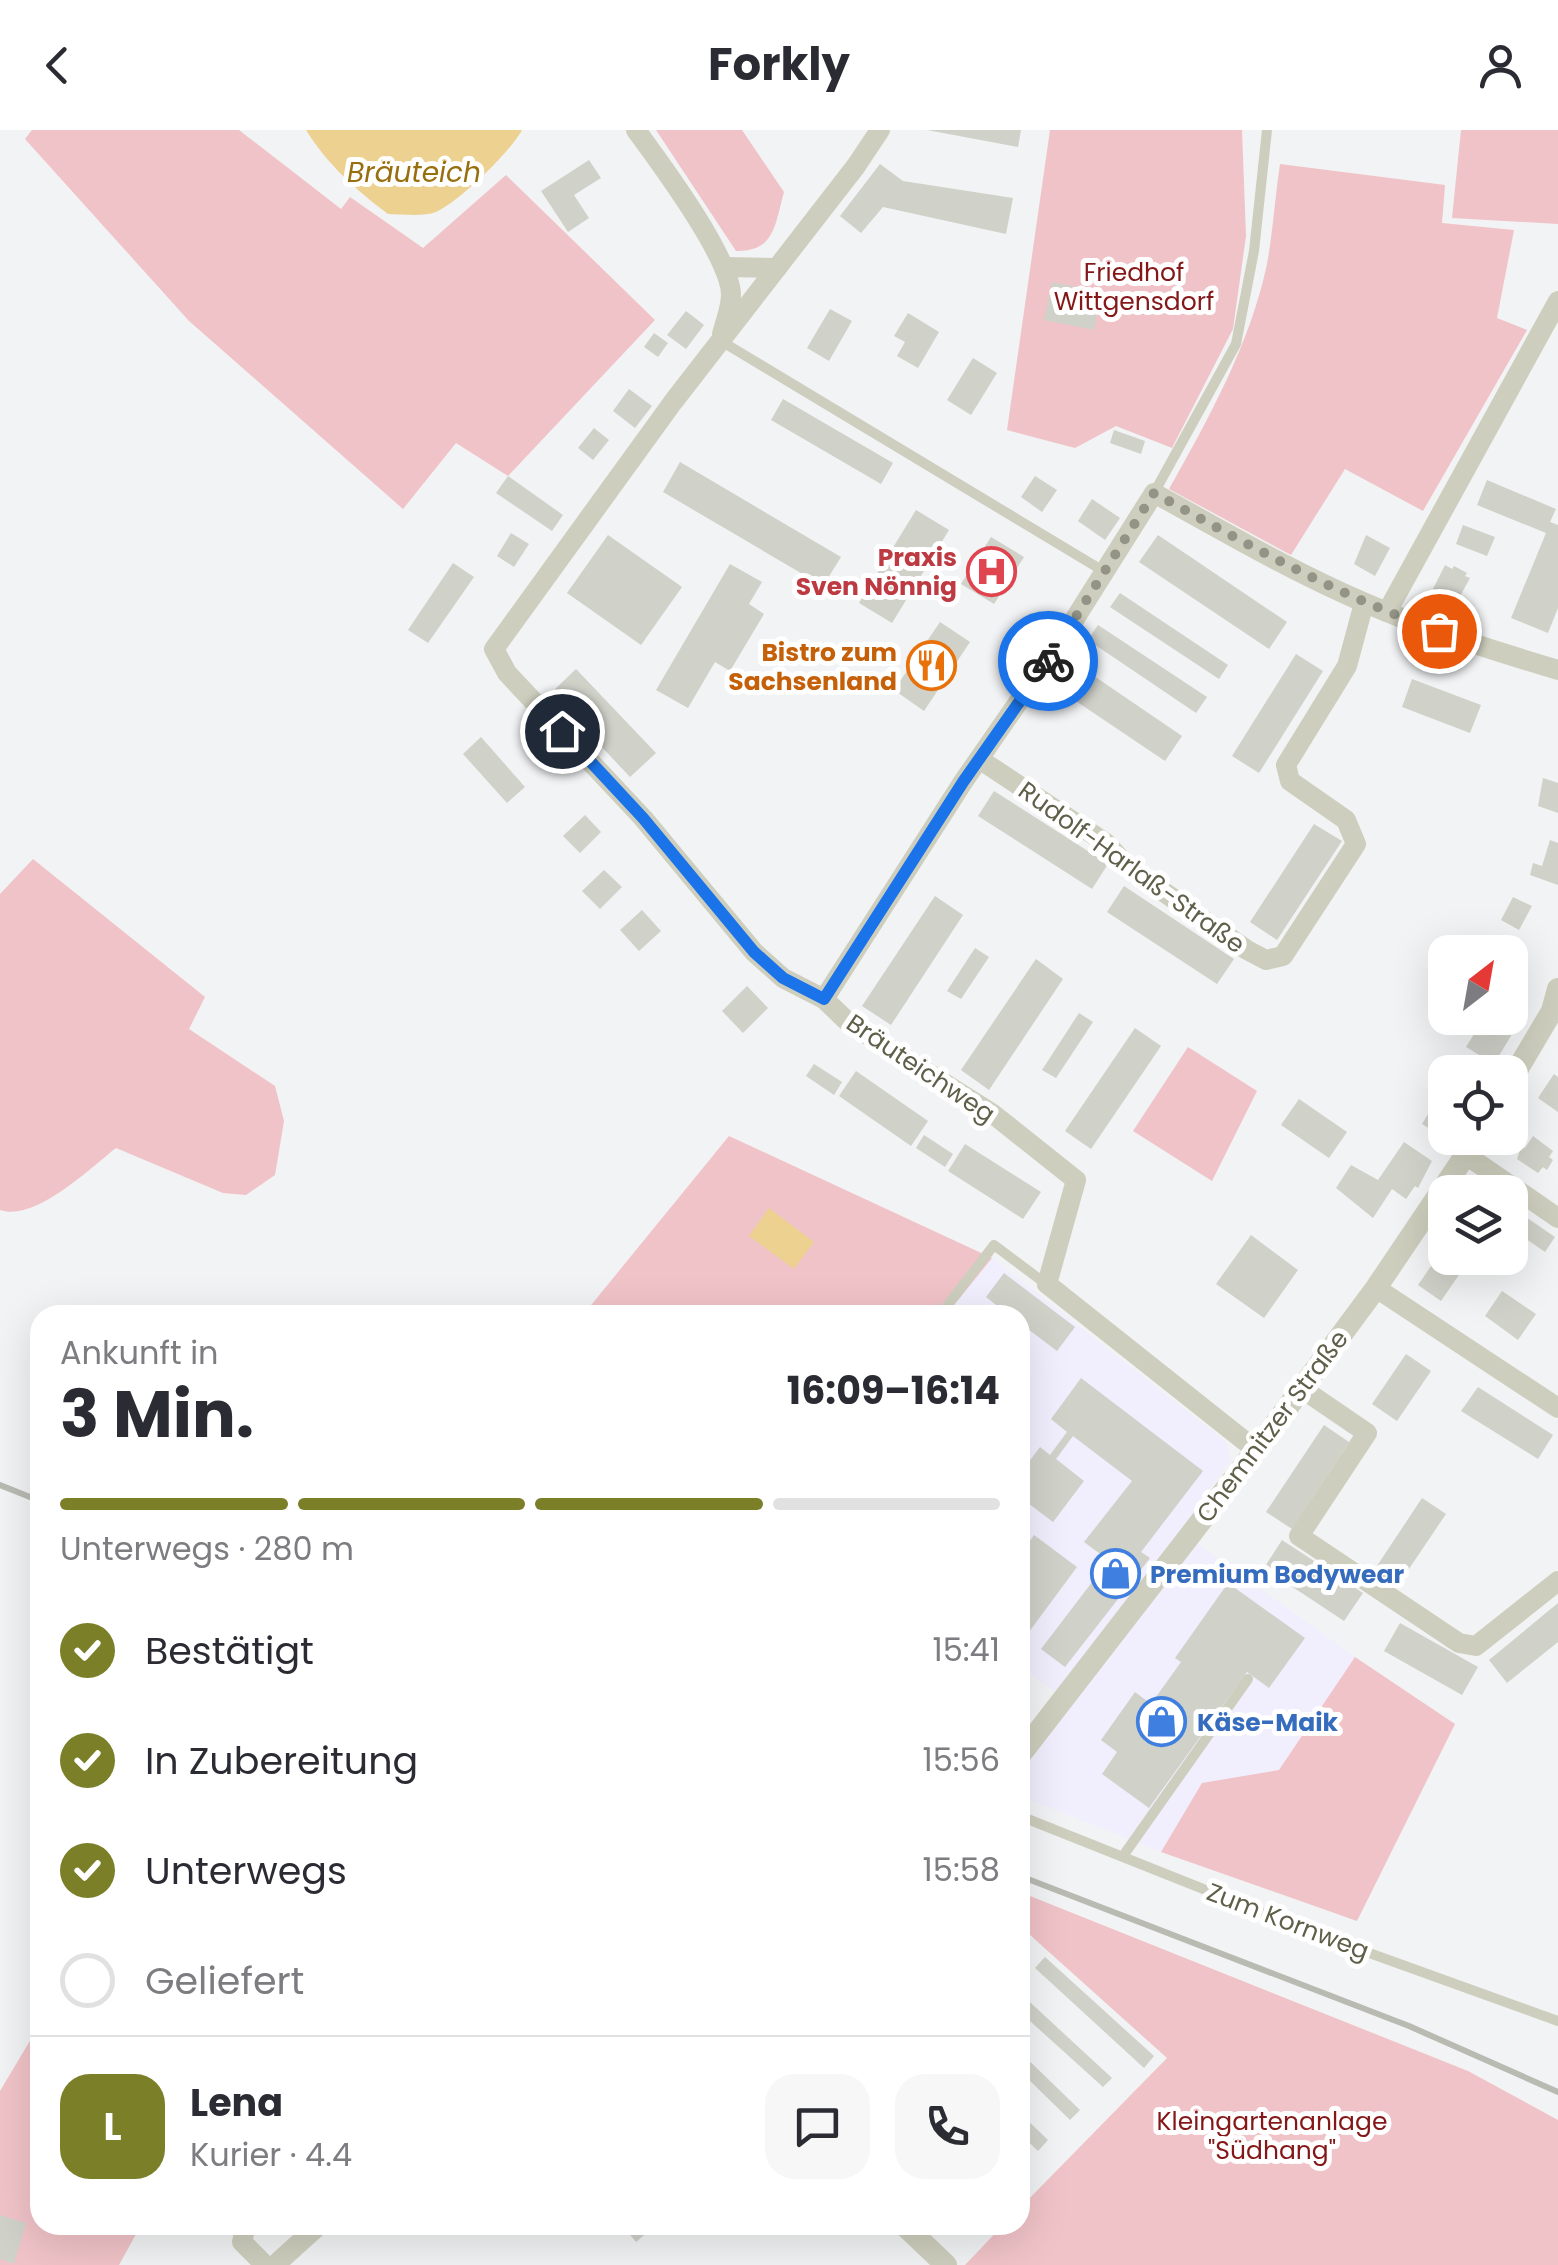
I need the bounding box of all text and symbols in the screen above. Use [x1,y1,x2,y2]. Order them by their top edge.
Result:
text: Forkly [708,33,850,96]
icon: back [30,38,85,93]
icon: person [1473,38,1528,93]
water label: Bräuteich [347,153,481,192]
park label: Friedhof Wittgensdorf [1054,255,1214,319]
place label: Praxis Sven Nönnig [796,540,957,604]
hospital icon: Praxis Sven Nönnig [966,545,1018,597]
pin [1397,589,1482,674]
icon: bag [1412,604,1467,659]
courier [998,611,1098,711]
icon: bike [1021,634,1076,689]
place label: Bistro zum Sachsenland [728,635,897,699]
restaurant icon: Bistro zum Sachsenland [906,640,958,692]
pin [520,689,605,774]
icon: home [535,704,590,759]
street label: Rudolf-Harlaß-Straße [1011,773,1252,962]
north arrow [1428,935,1528,1035]
map controls [1428,935,1528,1275]
street label: Bräuteichweg [839,1006,1002,1131]
button: locate [1428,1055,1528,1155]
button: layers [1428,1175,1528,1275]
street label: Chemnitzer Straße [1188,1323,1357,1530]
text: Ankunft in [60,1330,219,1375]
text: 16:09–16:14 [787,1364,1000,1417]
text: 3 Min. [60,1369,254,1460]
text: Unterwegs · 280 m [60,1526,354,1571]
shop icon: Premium Bodywear [1089,1548,1141,1600]
place label: Premium Bodywear [1150,1557,1404,1592]
icon: check [60,1623,115,1678]
text: Bestätigt [145,1624,314,1677]
text: 15:41 [932,1627,1000,1672]
shop icon: Käse-Maik [1136,1696,1188,1748]
place label: Käse-Maik [1197,1705,1339,1740]
icon: check [60,1733,115,1788]
text: In Zubereitung [145,1734,418,1787]
text: 15:56 [922,1737,1000,1782]
icon: check [60,1843,115,1898]
text: Unterwegs [145,1844,347,1897]
text: 15:58 [923,1847,1000,1892]
street label: Zum Kornweg [1202,1874,1374,1968]
text: Geliefert [145,1954,304,2007]
button: chat [765,2074,870,2179]
button: phone [895,2074,1000,2179]
text: Lena [190,2076,283,2129]
text: L [103,2100,122,2153]
park label: Kleingartenanlage "Südhang" [1157,2104,1387,2168]
text: Kurier · 4.4 [190,2132,352,2177]

